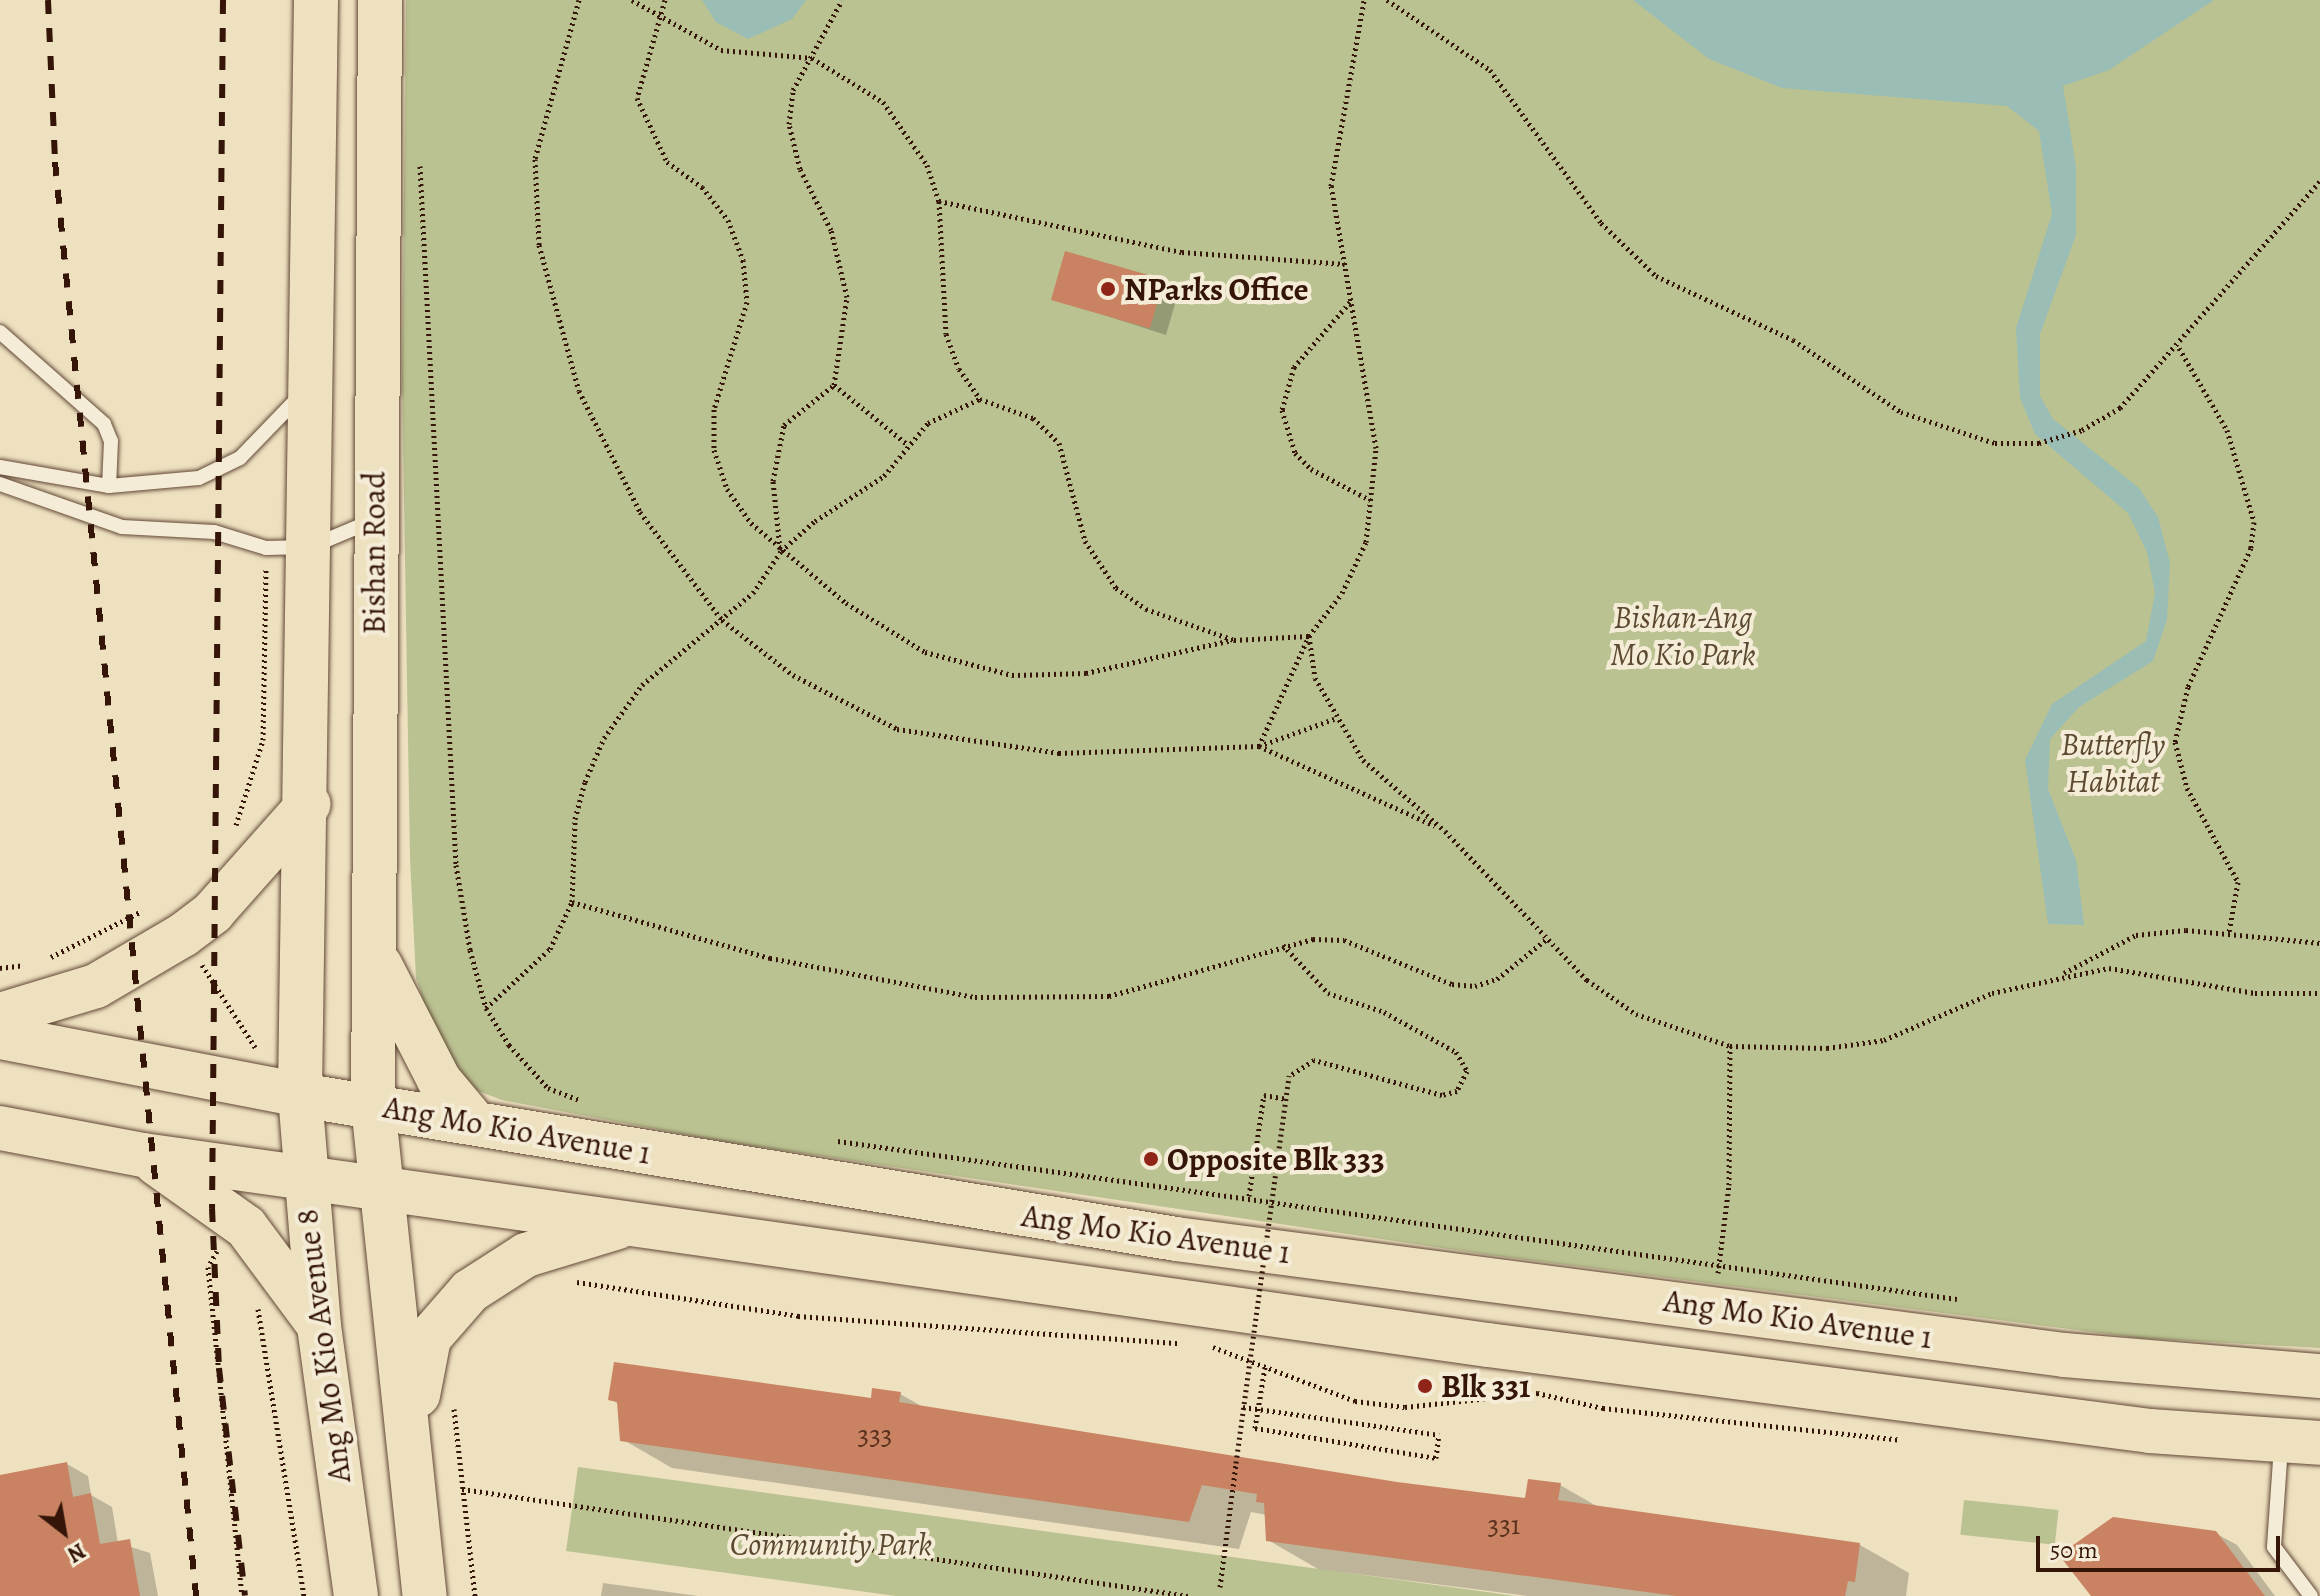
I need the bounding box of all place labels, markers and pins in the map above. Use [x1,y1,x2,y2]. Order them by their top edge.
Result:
place label: NParks Office [1124,270,1309,308]
marker: NParks Office [1099,280,1117,298]
place label: Opposite Blk 333 [1167,1140,1385,1178]
marker: Opposite Blk 333 [1142,1150,1160,1168]
place label: Blk 331 [1441,1367,1531,1405]
marker: Blk 331 [1416,1377,1434,1395]

